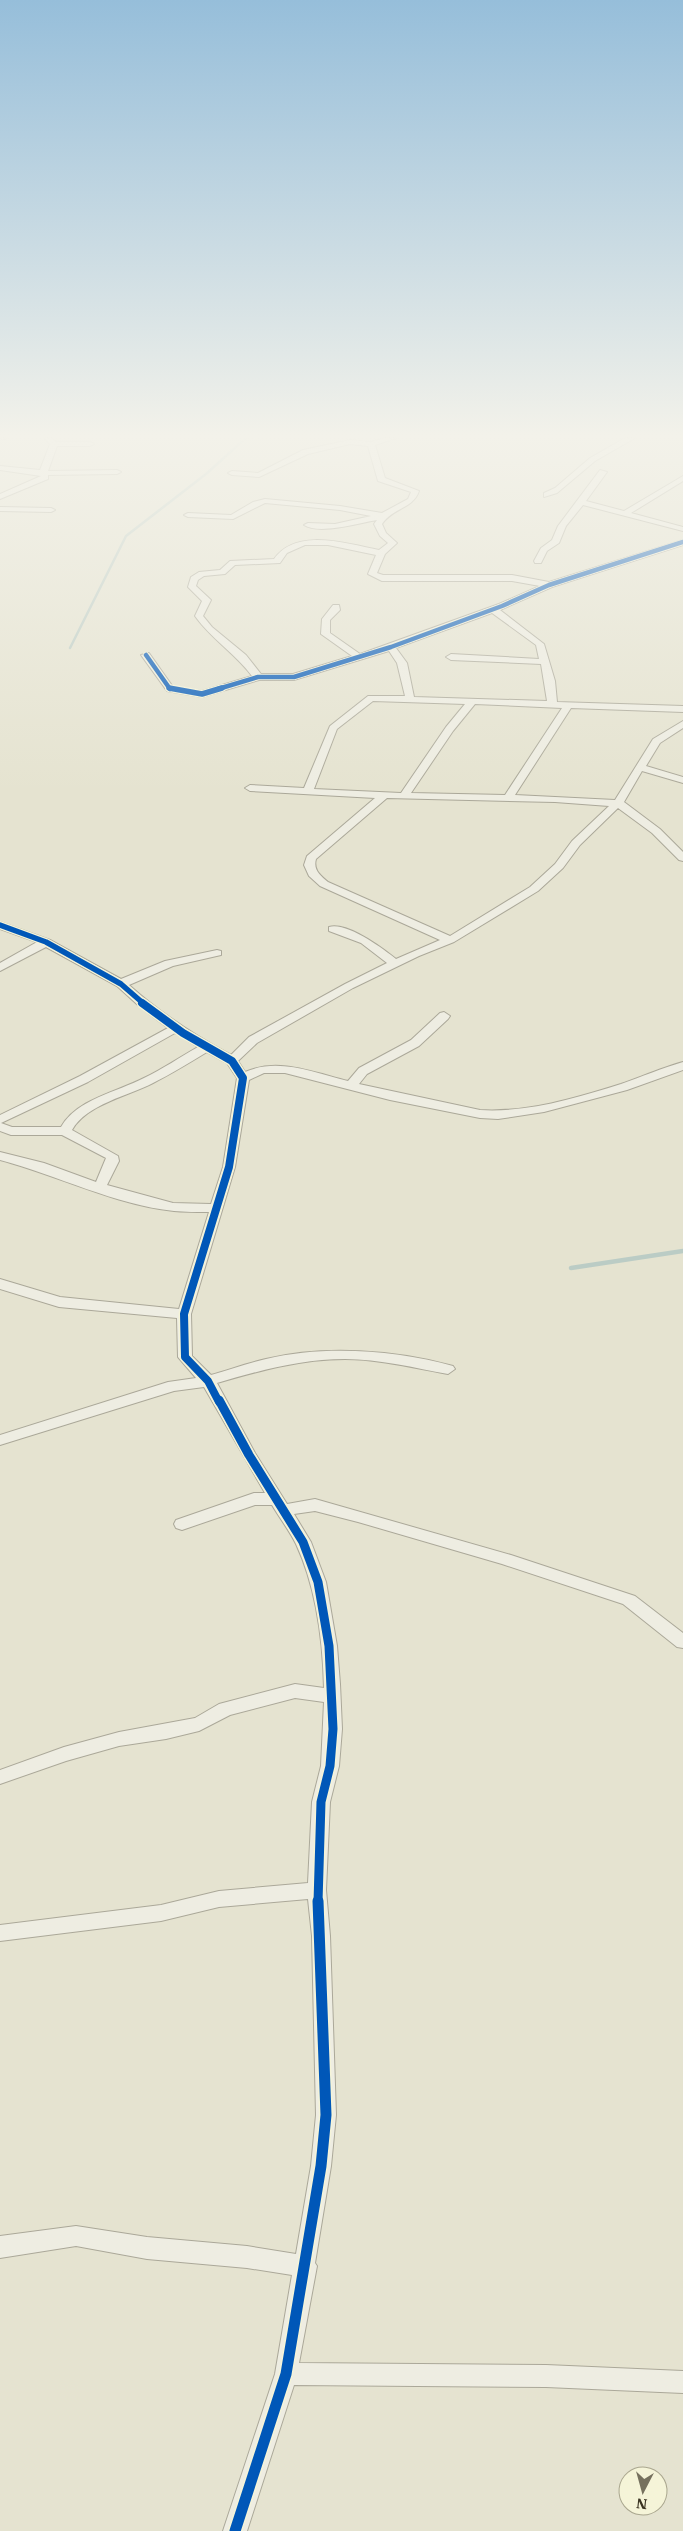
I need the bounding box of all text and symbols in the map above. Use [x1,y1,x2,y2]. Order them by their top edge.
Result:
north arrow [618,2466,668,2516]
text: N [635,2494,648,2513]

